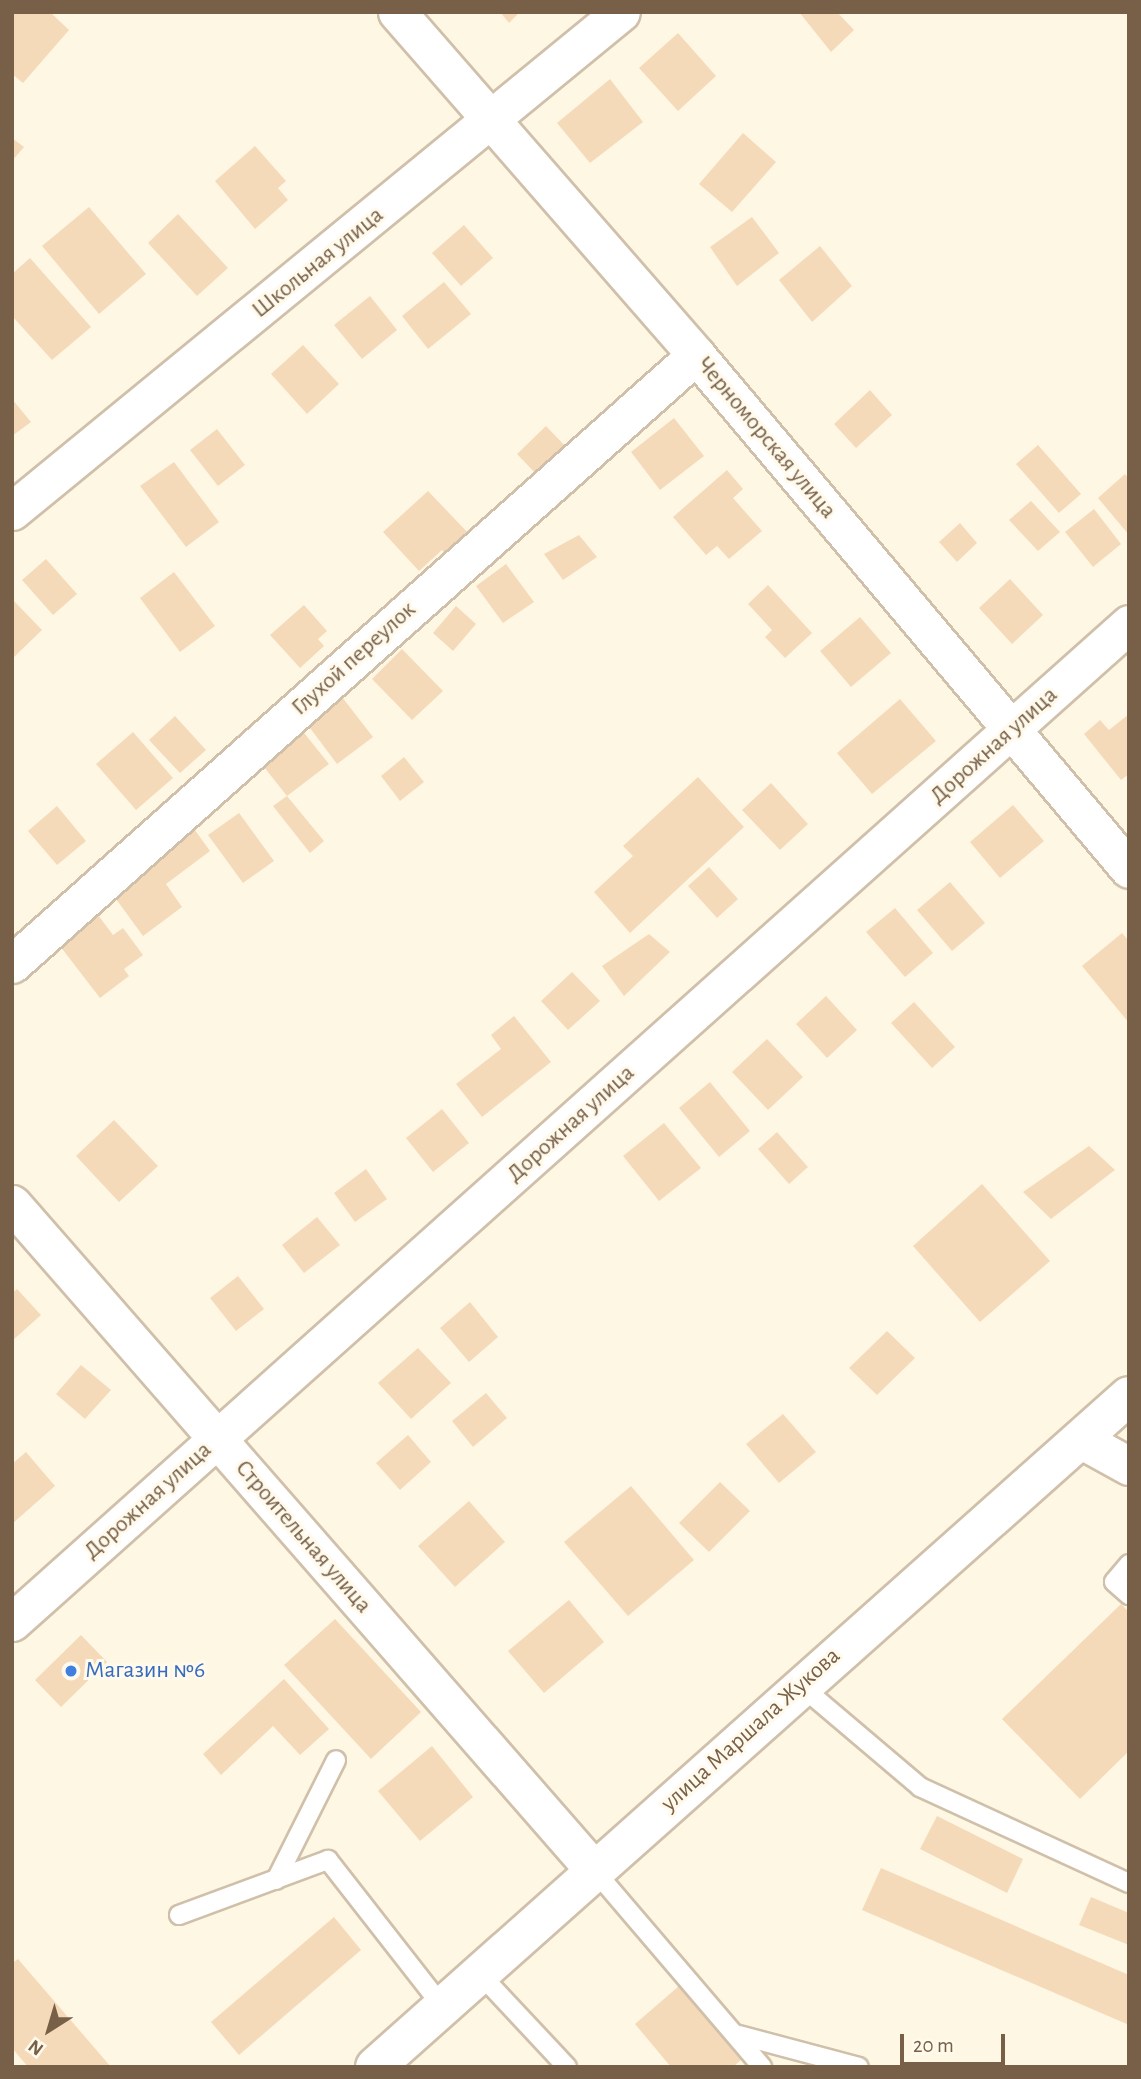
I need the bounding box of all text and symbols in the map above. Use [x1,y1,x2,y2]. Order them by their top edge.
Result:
street label: Школьная улица [246,201,390,325]
street label: Черноморская улица [690,351,842,525]
street label: Глухой переулок [286,596,422,722]
street label: Дорожная улица [924,681,1064,811]
street label: Дорожная улица [501,1059,641,1189]
street label: Дорожная улица [78,1436,218,1566]
street label: Строительная улица [229,1454,377,1620]
street label: улица Маршала Жукова [655,1642,847,1818]
place label: Магазин №6 [85,1657,205,1685]
marker: Магазин №6 [63,1663,79,1679]
north arrow [14,1995,84,2065]
scale bar [903,2020,1008,2064]
text: 20 m [913,2035,954,2056]
text: N [25,2036,47,2059]

